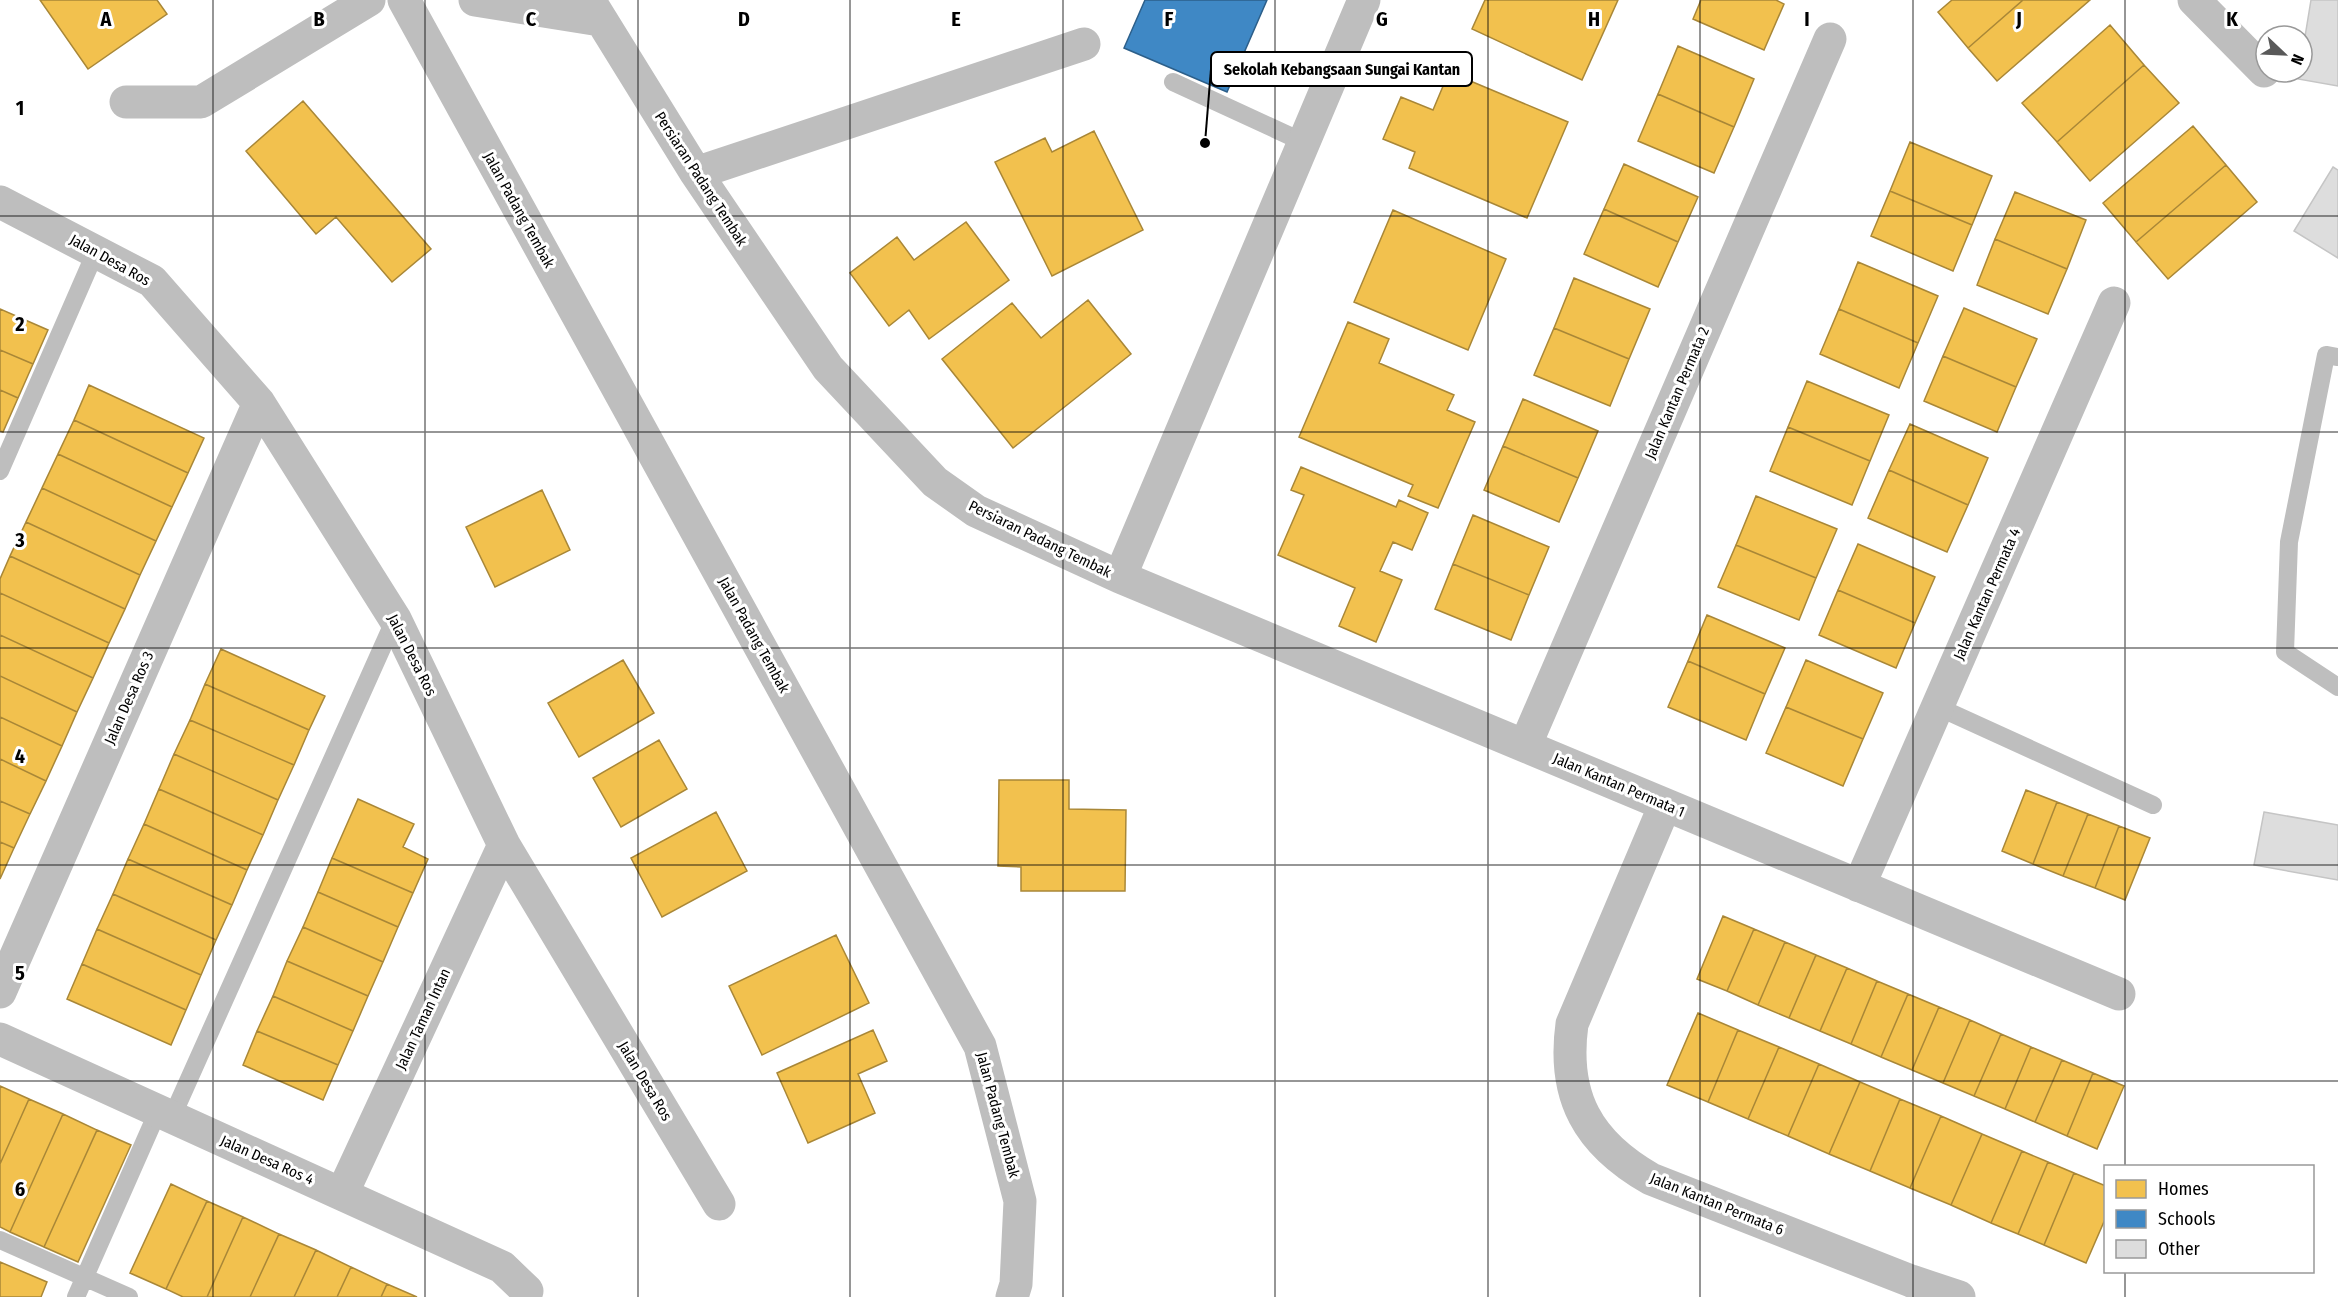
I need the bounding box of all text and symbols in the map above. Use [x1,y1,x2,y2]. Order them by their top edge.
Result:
text: A [100,7,113,31]
text: B [313,7,325,31]
text: C [526,7,537,31]
text: D [738,7,750,31]
text: E [951,7,961,31]
text: F [1165,7,1174,31]
text: G [1376,7,1388,31]
text: H [1588,7,1600,31]
text: I [1804,7,1810,31]
text: J [2015,7,2022,31]
text: K [2226,7,2238,31]
north arrow [2254,24,2314,84]
callout: Sekolah Kebangsaan Sungai Kantan [1211,52,1472,86]
text: N [2287,52,2308,68]
text: Sekolah Kebangsaan Sungai Kantan [1224,60,1460,79]
text: 1 [16,96,24,120]
street label: Persiaran Padang Tembak [651,108,751,250]
street label: Jalan Padang Tembak [480,149,558,271]
street label: Jalan Desa Ros [66,230,154,290]
text: 2 [14,312,25,336]
street label: Jalan Kantan Permata 2 [1641,324,1713,462]
street label: Persiaran Padang Tembak [966,497,1114,581]
street label: Jalan Kantan Permata 4 [1950,525,2024,663]
text: 3 [14,528,25,552]
street label: Jalan Padang Tembak [715,574,793,696]
street label: Jalan Desa Ros [384,611,440,699]
street label: Jalan Desa Ros 3 [100,649,158,747]
text: 4 [15,744,25,768]
street label: Jalan Kantan Permata 1 [1551,749,1687,821]
text: 5 [15,961,25,985]
street label: Jalan Taman Intan [392,965,454,1073]
street label: Jalan Desa Ros [614,1038,676,1124]
street label: Jalan Padang Tembak [973,1050,1023,1180]
street label: Jalan Desa Ros 4 [218,1131,316,1189]
legend [2104,1165,2314,1273]
street label: Jalan Kantan Permata 6 [1647,1169,1787,1239]
text: 6 [15,1177,25,1201]
text: Homes [2158,1178,2209,1200]
text: Schools [2158,1208,2216,1230]
text: Other [2158,1238,2201,1260]

